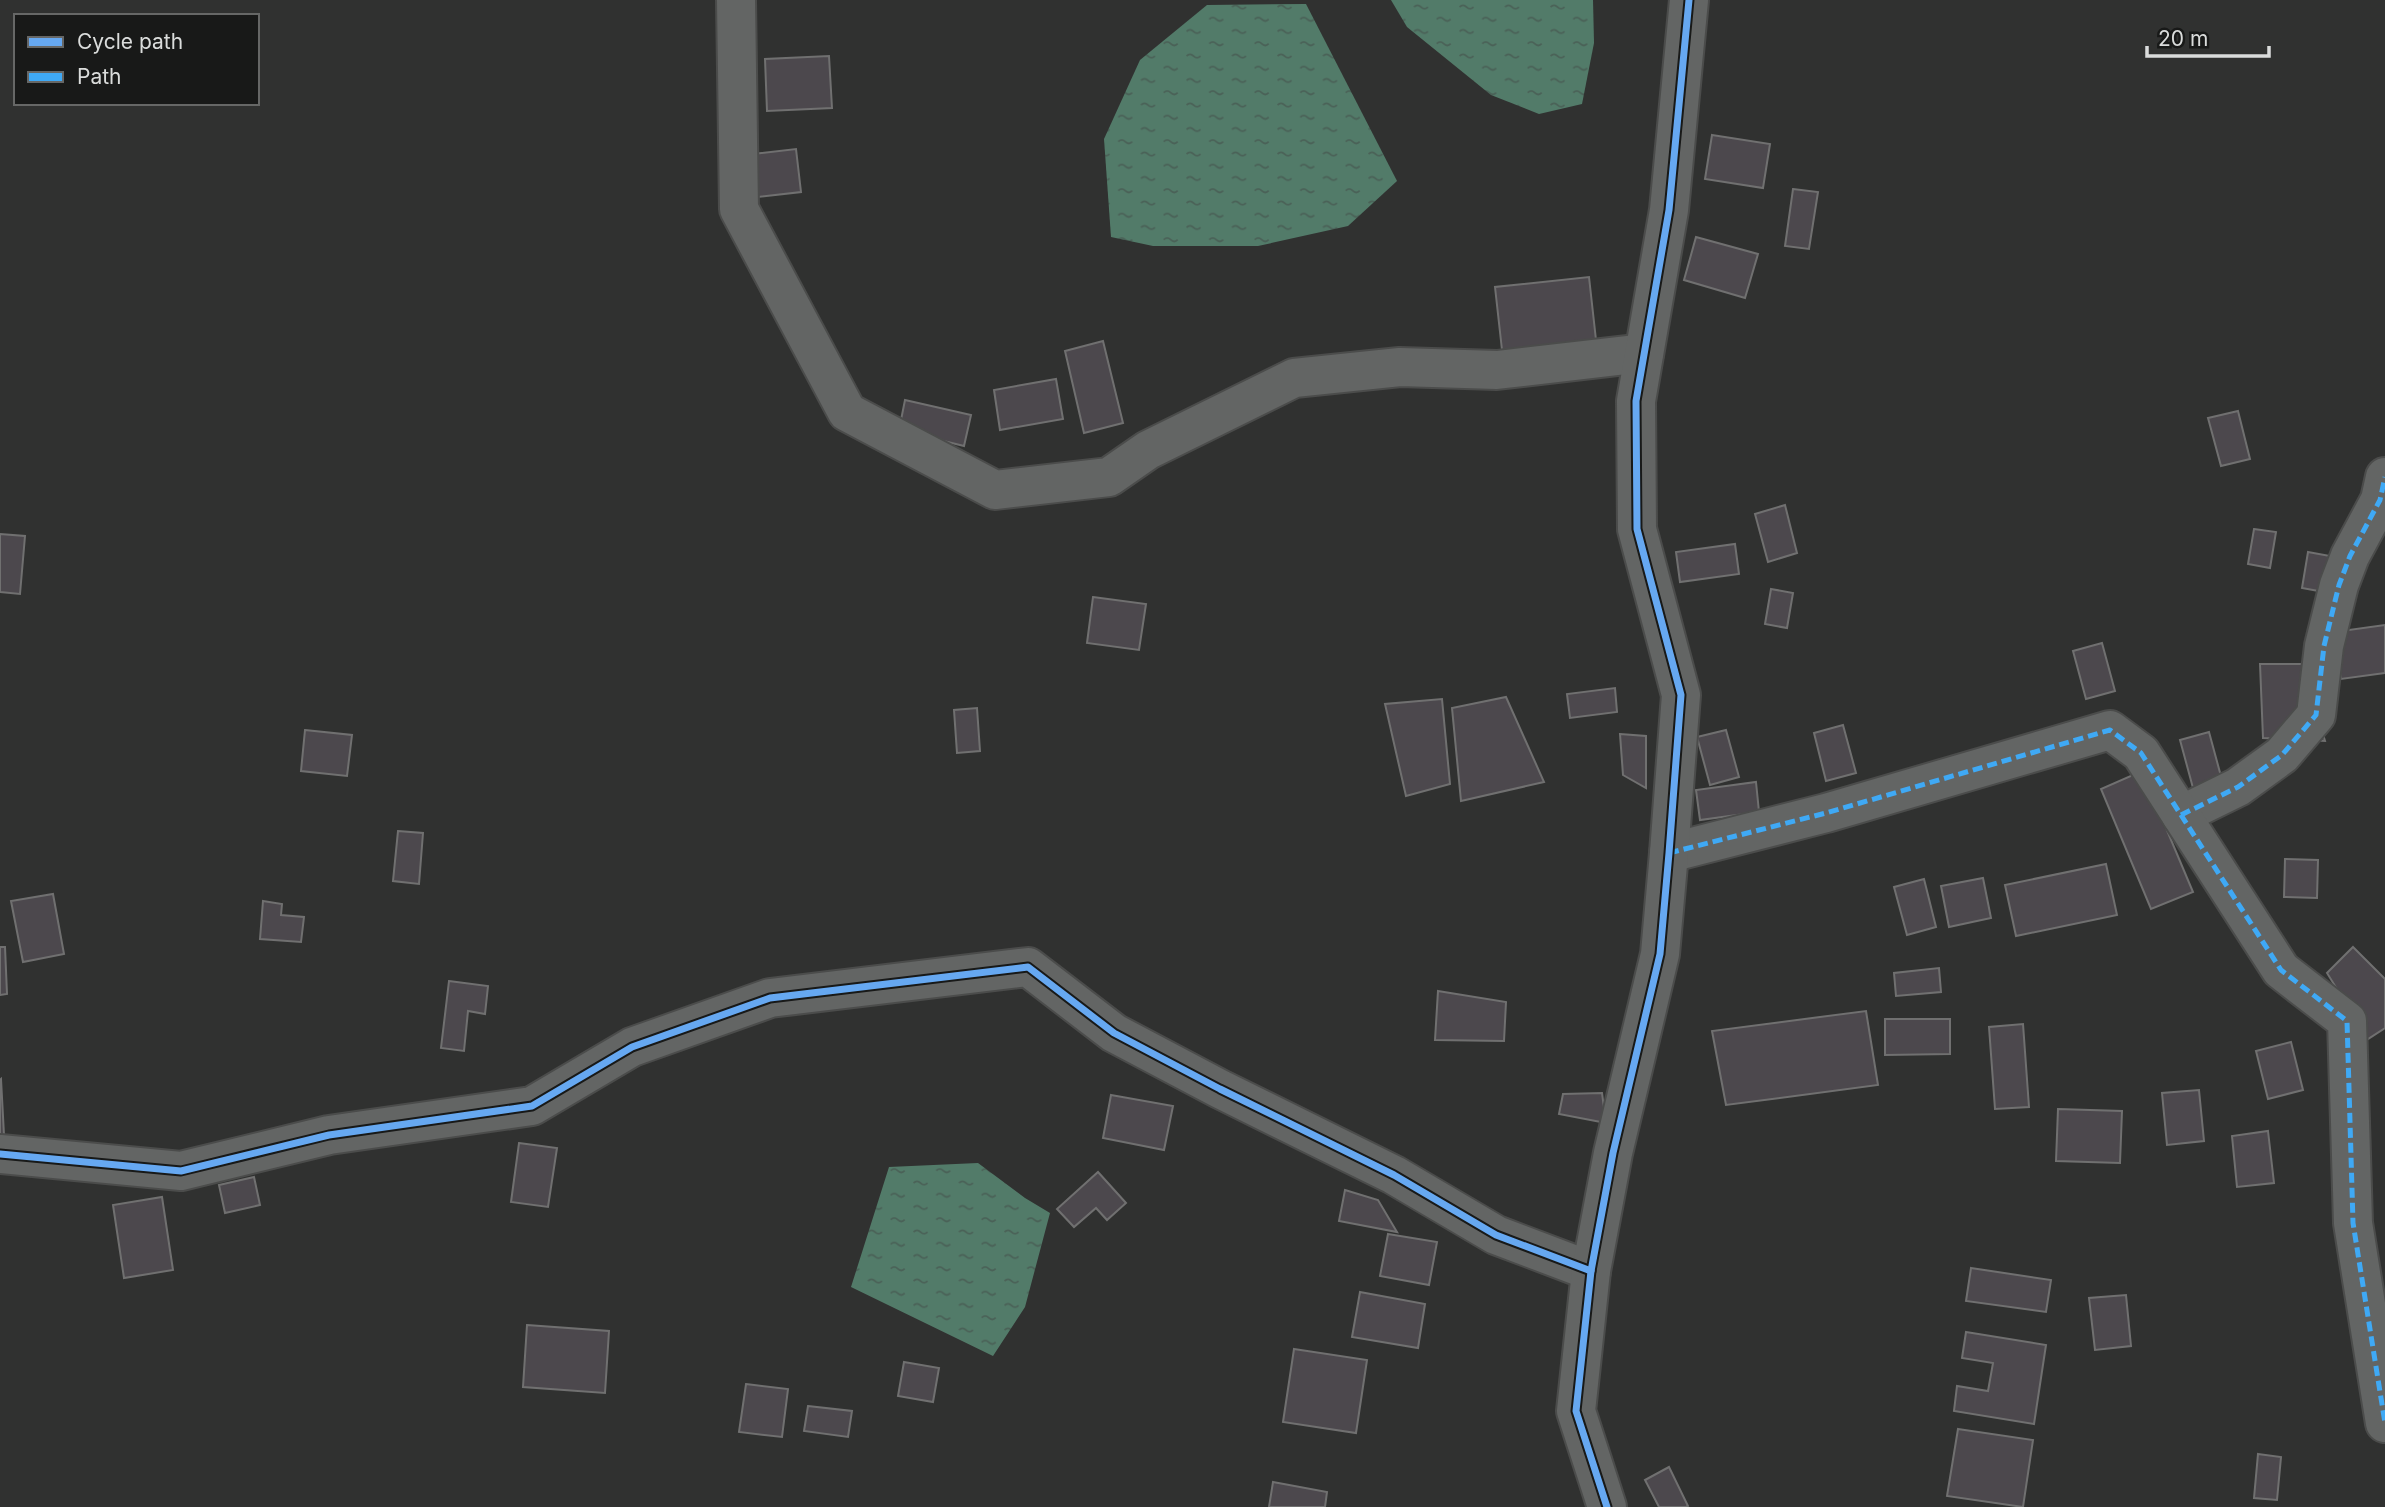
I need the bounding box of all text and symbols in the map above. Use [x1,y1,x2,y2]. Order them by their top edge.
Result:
legend [14,14,259,105]
scale bar [2147,14,2270,58]
text: 20 m [2158,26,2208,51]
text: Cycle path [77,29,183,54]
text: Path [77,64,122,89]

